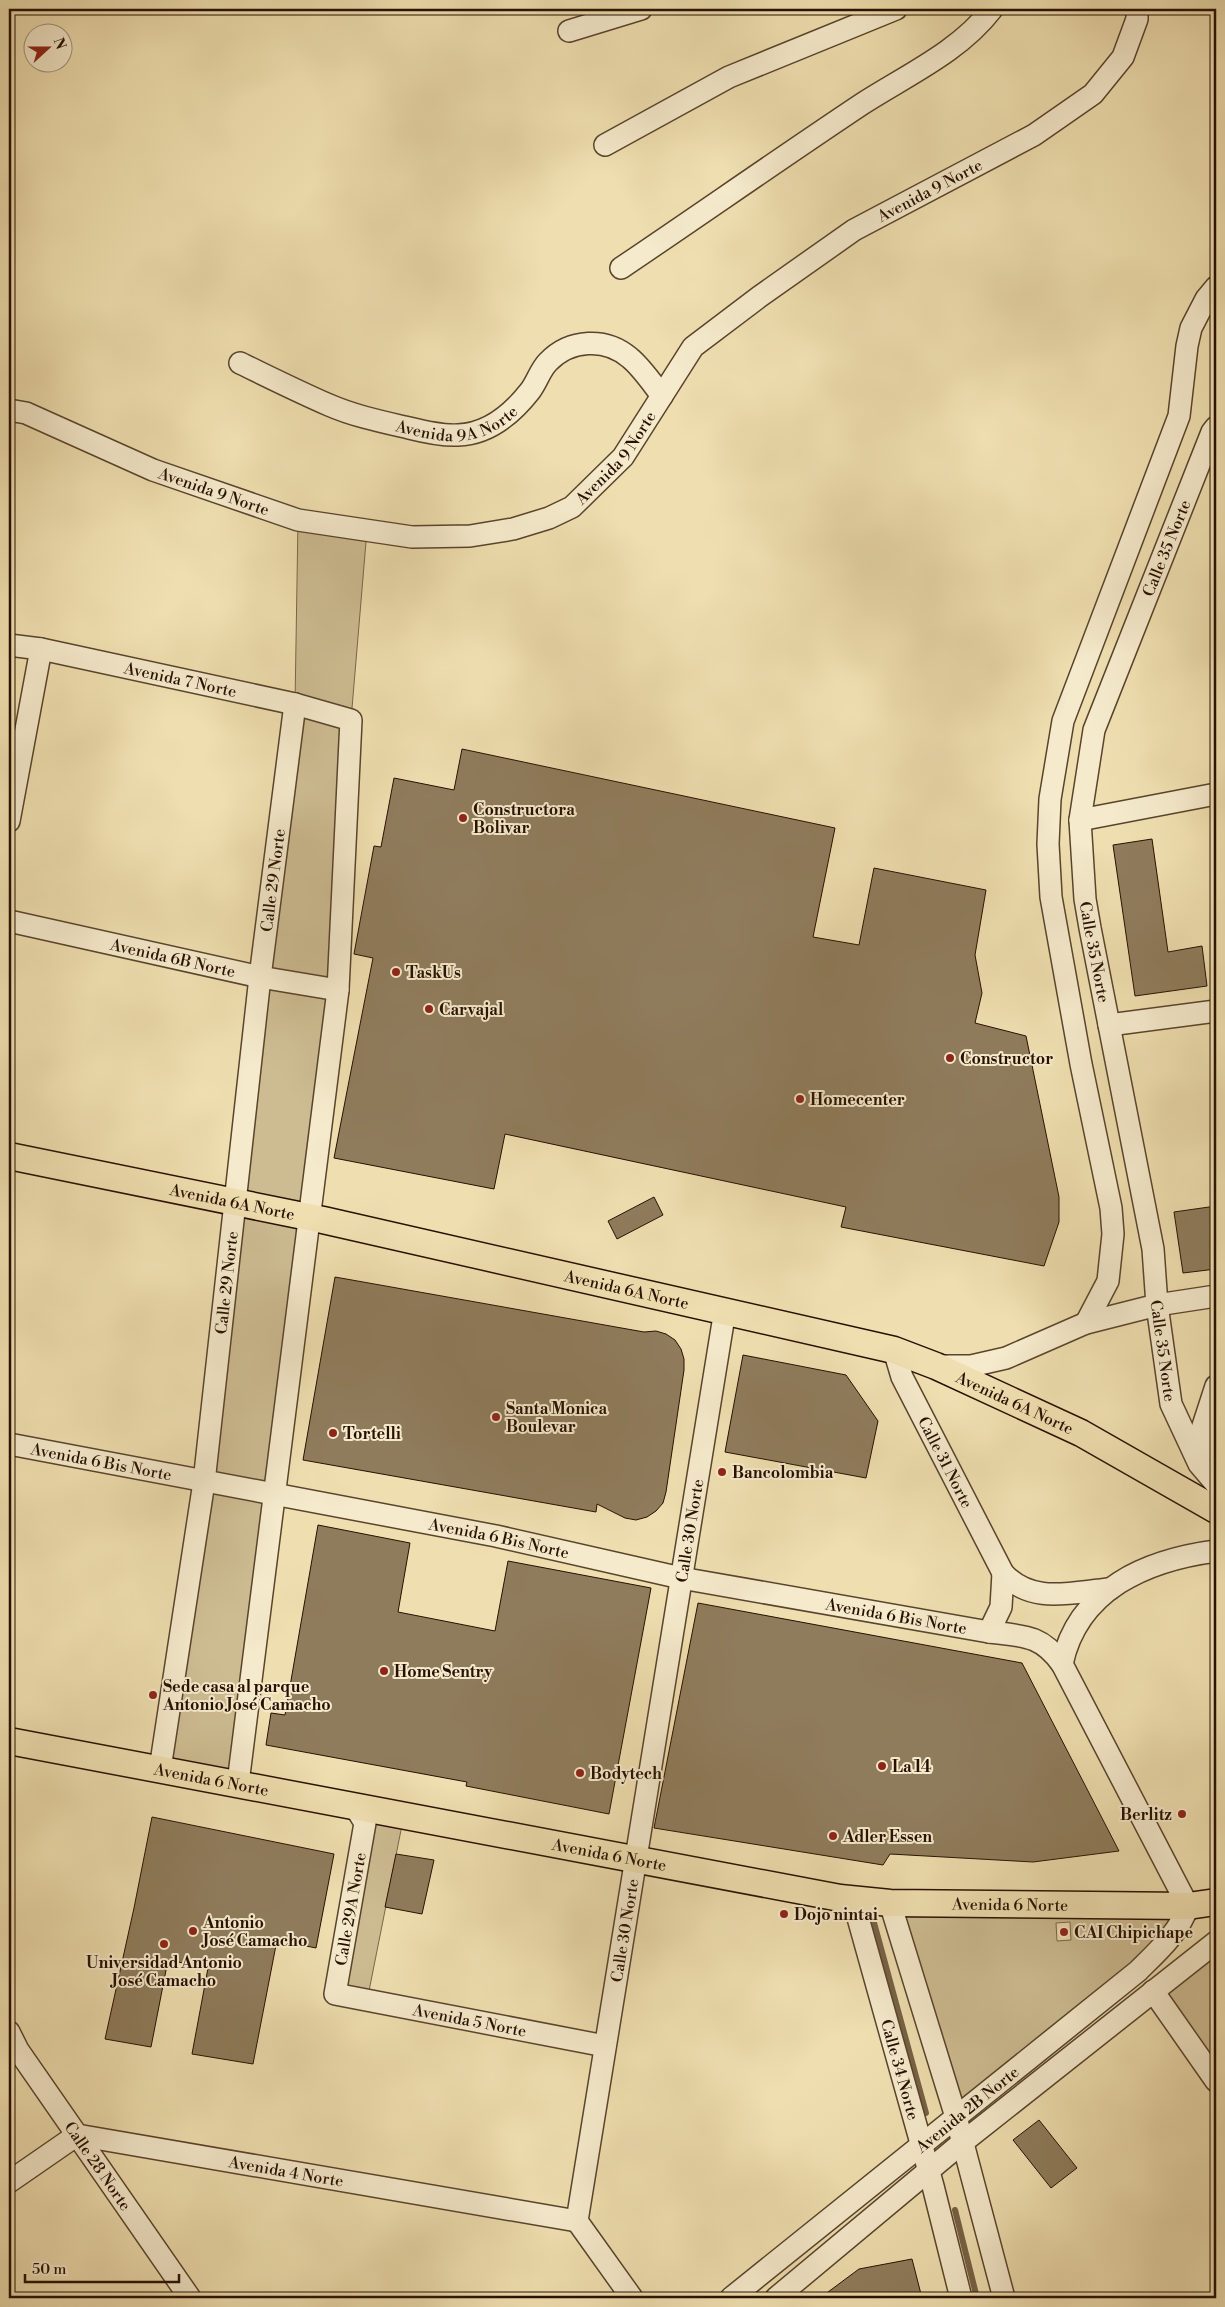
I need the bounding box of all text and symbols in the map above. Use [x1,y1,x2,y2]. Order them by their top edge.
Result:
north arrow [22,22,72,72]
text: N [49,35,70,52]
street label: Avenida 9 Norte [873,155,986,227]
street label: Avenida 9A Norte [393,402,522,446]
street label: Avenida 9 Norte [571,408,661,510]
street label: Avenida 9 Norte [155,463,272,520]
street label: Calle 35 Norte [1138,497,1195,600]
street label: Avenida 7 Norte [121,658,238,702]
place label: Constructora Bolivar [473,800,575,838]
marker: Constructora Bolivar [457,812,469,824]
street label: Calle 29 Norte [257,828,290,933]
street label: Calle 35 Norte [1075,900,1113,1004]
street label: Avenida 6B Norte [107,935,237,982]
place label: TaskUs [406,963,461,983]
marker: TaskUs [390,966,402,978]
place label: Carvajal [439,1000,504,1020]
marker: Carvajal [423,1003,435,1015]
place label: Constructor [960,1049,1053,1069]
marker: Constructor [944,1052,956,1064]
place label: Homecenter [810,1090,905,1110]
marker: Homecenter [794,1093,806,1105]
street label: Avenida 6A Norte [167,1180,296,1225]
street label: Calle 29 Norte [211,1230,243,1335]
street label: Avenida 6A Norte [561,1266,691,1314]
street label: Calle 35 Norte [1145,1299,1180,1403]
street label: Avenida 6A Norte [952,1367,1076,1439]
place label: Santa Monica Boulevar [506,1399,607,1437]
marker: Santa Monica Boulevar [490,1411,502,1423]
street label: Calle 31 Norte [913,1413,977,1512]
place label: Tortelli [343,1424,401,1444]
marker: Tortelli [327,1427,339,1439]
street label: Avenida 6 Bis Norte [28,1439,173,1486]
place label: Bancolombia [732,1463,834,1483]
marker: Bancolombia [716,1466,728,1478]
street label: Calle 30 Norte [672,1478,708,1584]
street label: Avenida 6 Bis Norte [426,1514,571,1563]
street label: Avenida 6 Bis Norte [823,1594,968,1639]
place label: Home Sentry [394,1662,493,1682]
marker: Home Sentry [378,1665,390,1677]
place label: Sede casa al parque Antonio José Camacho [162,1677,331,1715]
marker: Sede casa al parque Antonio José Camacho [147,1689,159,1701]
place label: La 14 [892,1757,932,1777]
street label: Avenida 6 Norte [151,1759,270,1801]
marker: La 14 [876,1760,888,1772]
place label: Bodytech [590,1764,662,1784]
marker: Bodytech [574,1767,586,1779]
place label: Berlitz [1120,1805,1172,1825]
marker: Berlitz [1176,1808,1188,1820]
place label: Adler Essen [842,1827,932,1847]
marker: Adler Essen [827,1830,839,1842]
street label: Avenida 6 Norte [549,1835,668,1876]
street label: Calle 29A Norte [331,1851,371,1967]
street label: Calle 30 Norte [607,1877,643,1984]
street label: Avenida 6 Norte [951,1895,1068,1916]
place label: Dojo nintai [794,1905,878,1925]
marker: Dojo nintai [778,1908,790,1920]
place label: Antonio José Camacho [201,1913,307,1951]
place label: CAI Chipichape [1074,1923,1193,1943]
marker: Antonio José Camacho [187,1925,199,1937]
marker: CAI Chipichape [1058,1926,1070,1938]
marker: Universidad Antonio José Camacho [158,1938,170,1950]
place label: Universidad Antonio José Camacho [86,1953,242,1991]
street label: Avenida 5 Norte [410,2000,528,2042]
street label: Calle 34 Norte [876,2017,923,2122]
street label: Avenida 2B Norte [911,2062,1023,2158]
street label: Calle 28 Norte [60,2118,135,2215]
street label: Avenida 4 Norte [226,2152,345,2192]
scale bar [25,2252,179,2284]
text: 50 m [32,2260,66,2279]

